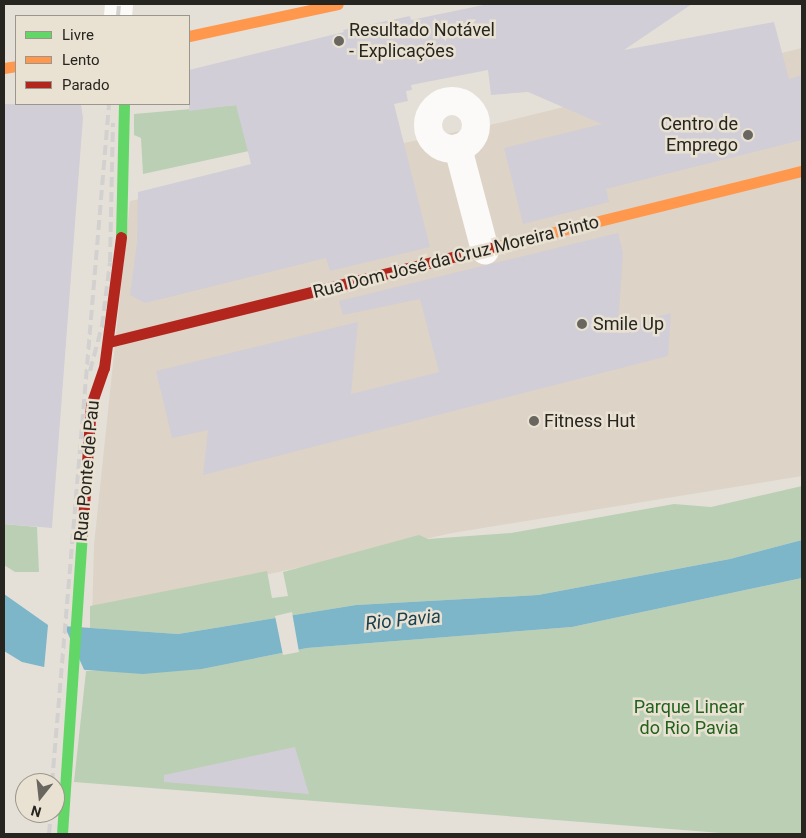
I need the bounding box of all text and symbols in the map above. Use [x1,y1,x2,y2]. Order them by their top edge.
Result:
legend [15,15,190,105]
place label: Resultado Notável - Explicações [349,20,495,62]
text: Livre [62,26,94,44]
marker: Resultado Notável - Explicações [333,35,345,47]
text: Lento [62,51,100,69]
text: Parado [62,76,110,94]
place label: Centro de Emprego [661,114,738,156]
marker: Centro de Emprego [742,129,754,141]
street label: Rua Dom José da Cruz Moreira Pinto [311,211,601,303]
place label: Smile Up [593,313,664,335]
marker: Smile Up [575,317,589,331]
street label: Rua Ponte de Pau [70,399,104,543]
place label: Fitness Hut [544,410,635,432]
marker: Fitness Hut [528,415,540,427]
water label: Rio Pavia [364,605,442,635]
park label: Parque Linear do Rio Pavia [634,697,744,740]
north arrow [15,773,65,823]
text: N [29,802,43,821]

